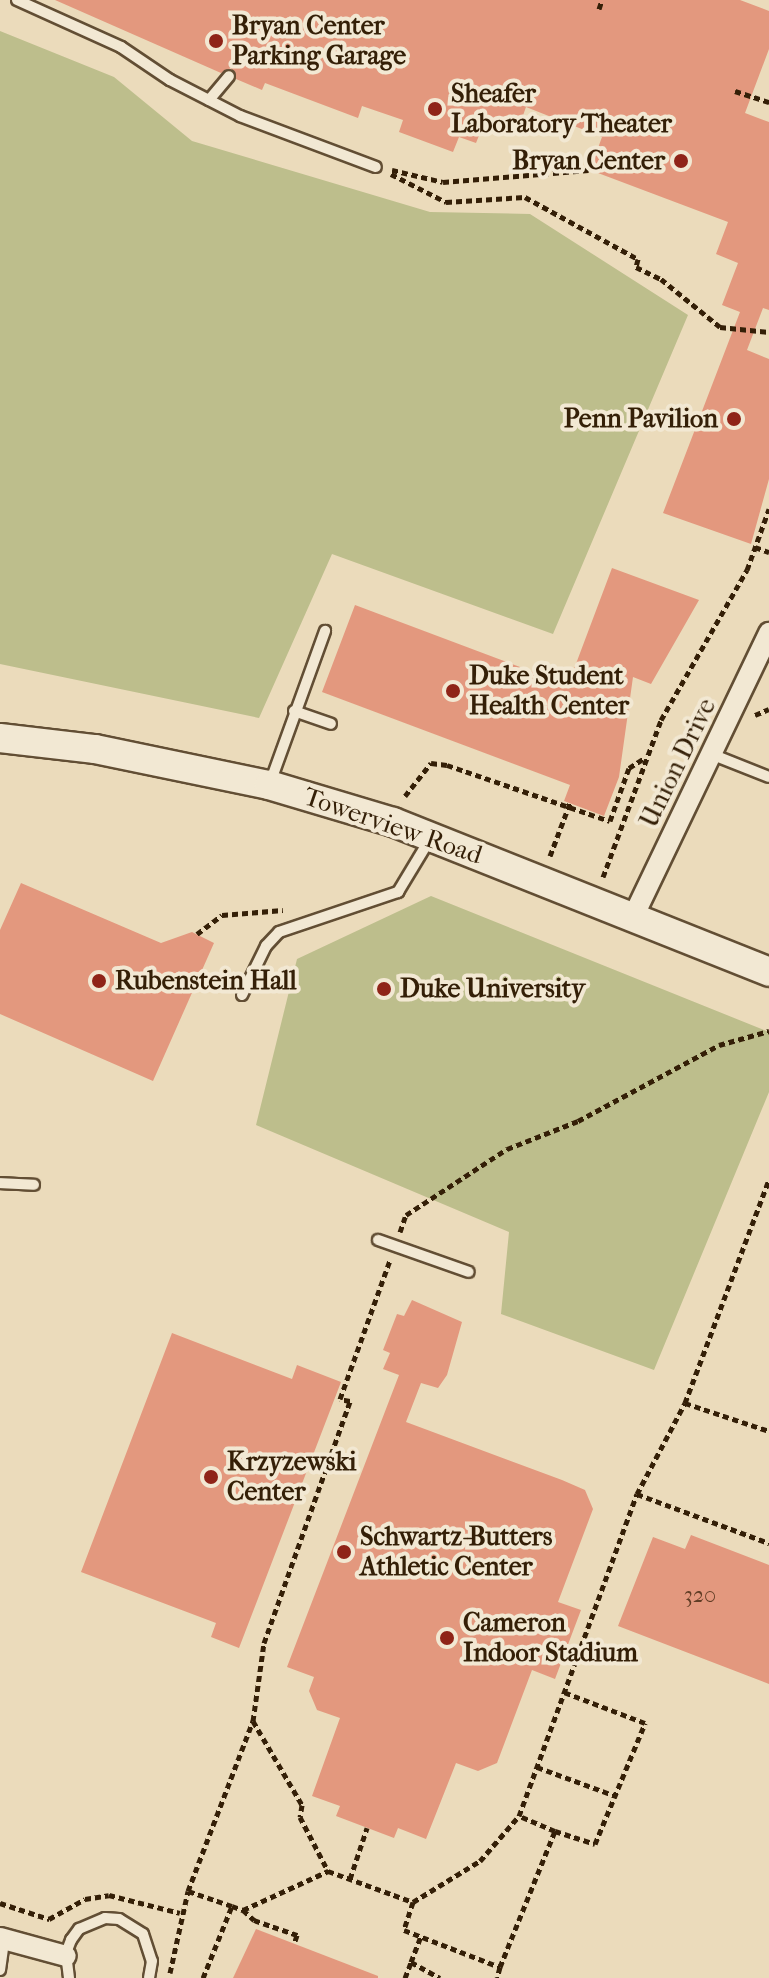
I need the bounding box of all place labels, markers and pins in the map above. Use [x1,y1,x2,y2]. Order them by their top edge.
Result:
place label: Bryan Center Parking Garage [232,10,406,72]
marker: Bryan Center Parking Garage [207,32,225,50]
place label: Sheafer Laboratory Theater [451,78,672,140]
marker: Sheafer Laboratory Theater [426,100,444,118]
place label: Bryan Center [512,145,665,177]
marker: Bryan Center [672,152,690,170]
place label: Penn Pavilion [564,403,718,435]
marker: Penn Pavilion [725,410,743,428]
place label: Duke Student Health Center [469,660,629,722]
marker: Duke Student Health Center [444,682,462,700]
place label: Rubenstein Hall [115,965,297,997]
marker: Rubenstein Hall [90,972,108,990]
place label: Duke University [400,973,585,1005]
marker: Duke University [375,980,393,998]
place label: Krzyzewski Center [227,1446,356,1508]
marker: Krzyzewski Center [202,1468,220,1486]
place label: Schwartz-Butters Athletic Center [360,1521,552,1582]
marker: Schwartz-Butters Athletic Center [335,1543,353,1561]
place label: Cameron Indoor Stadium [463,1607,638,1668]
marker: Cameron Indoor Stadium [438,1629,456,1647]

